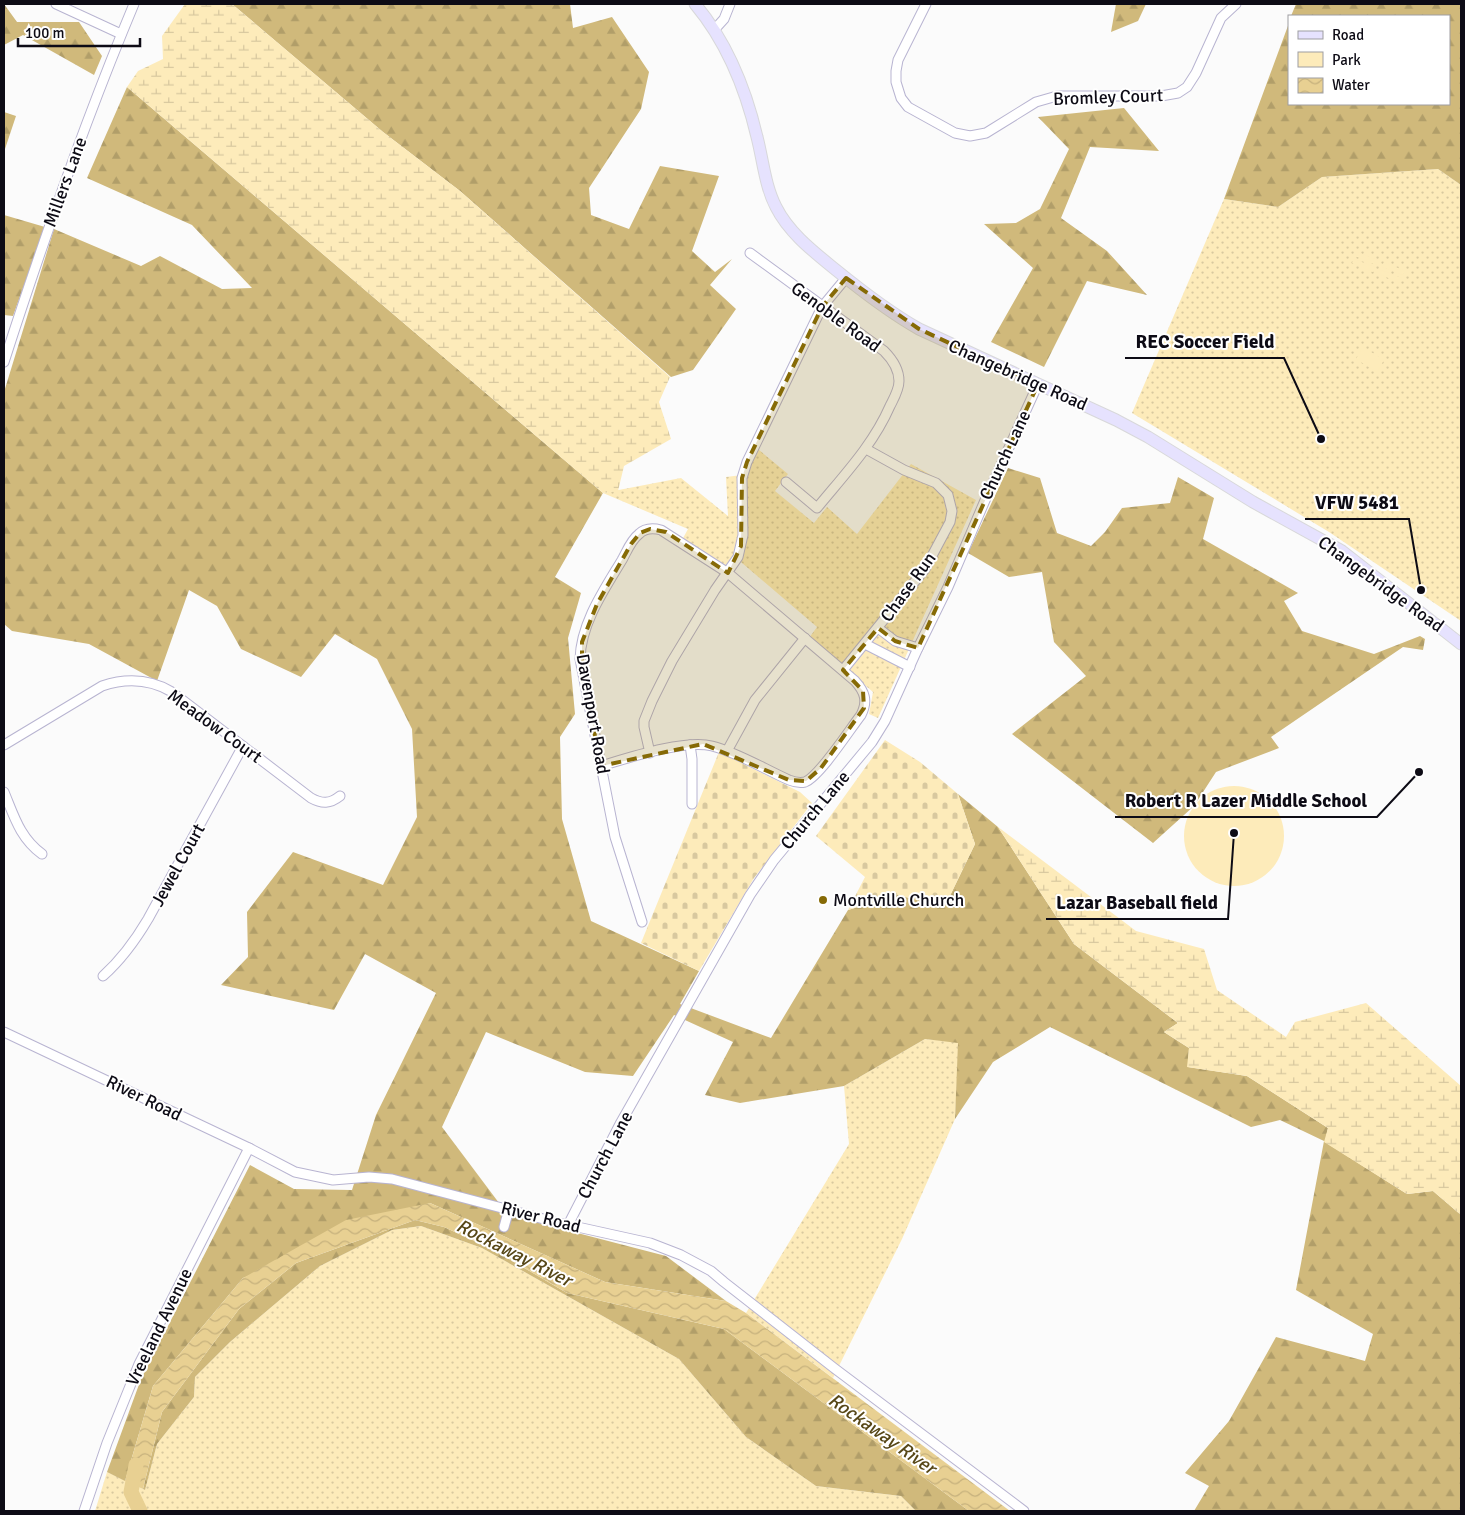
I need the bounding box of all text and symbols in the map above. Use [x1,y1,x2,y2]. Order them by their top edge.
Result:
scale bar [18,15,140,47]
legend [1288,15,1450,105]
text: 100 m [25,24,65,42]
text: Road [1332,26,1364,44]
text: Park [1332,51,1361,69]
text: Water [1332,76,1370,94]
street label: Bromley Court [1053,84,1163,110]
street label: Millers Lane [39,134,91,230]
street label: Genoble Road [787,277,885,357]
callout: REC Soccer Field [1125,324,1284,358]
text: REC Soccer Field [1136,330,1274,354]
street label: Changebridge Road [945,334,1091,416]
street label: Church Lane [975,407,1035,503]
callout: VFW 5481 [1305,485,1409,519]
text: VFW 5481 [1315,491,1399,515]
street label: Changebridge Road [1314,531,1448,637]
street label: Chase Run [875,548,941,626]
street label: Davenport Road [572,652,614,776]
street label: Meadow Court [163,684,267,768]
street label: Church Lane [776,766,854,854]
callout: Robert R Lazer Middle School [1115,783,1377,817]
text: Robert R Lazer Middle School [1125,789,1367,813]
street label: Jewel Court [146,820,210,910]
callout: Lazar Baseball field [1046,885,1228,919]
place label: Montville Church [833,889,964,911]
text: Lazar Baseball field [1056,891,1218,915]
marker: Montville Church [817,894,829,906]
street label: River Road [103,1070,185,1126]
street label: Church Lane [573,1107,637,1203]
street label: River Road [499,1196,583,1238]
water label: Rockaway River [452,1214,578,1294]
street label: Vreeland Avenue [121,1265,197,1389]
water label: Rockaway River [823,1388,943,1482]

